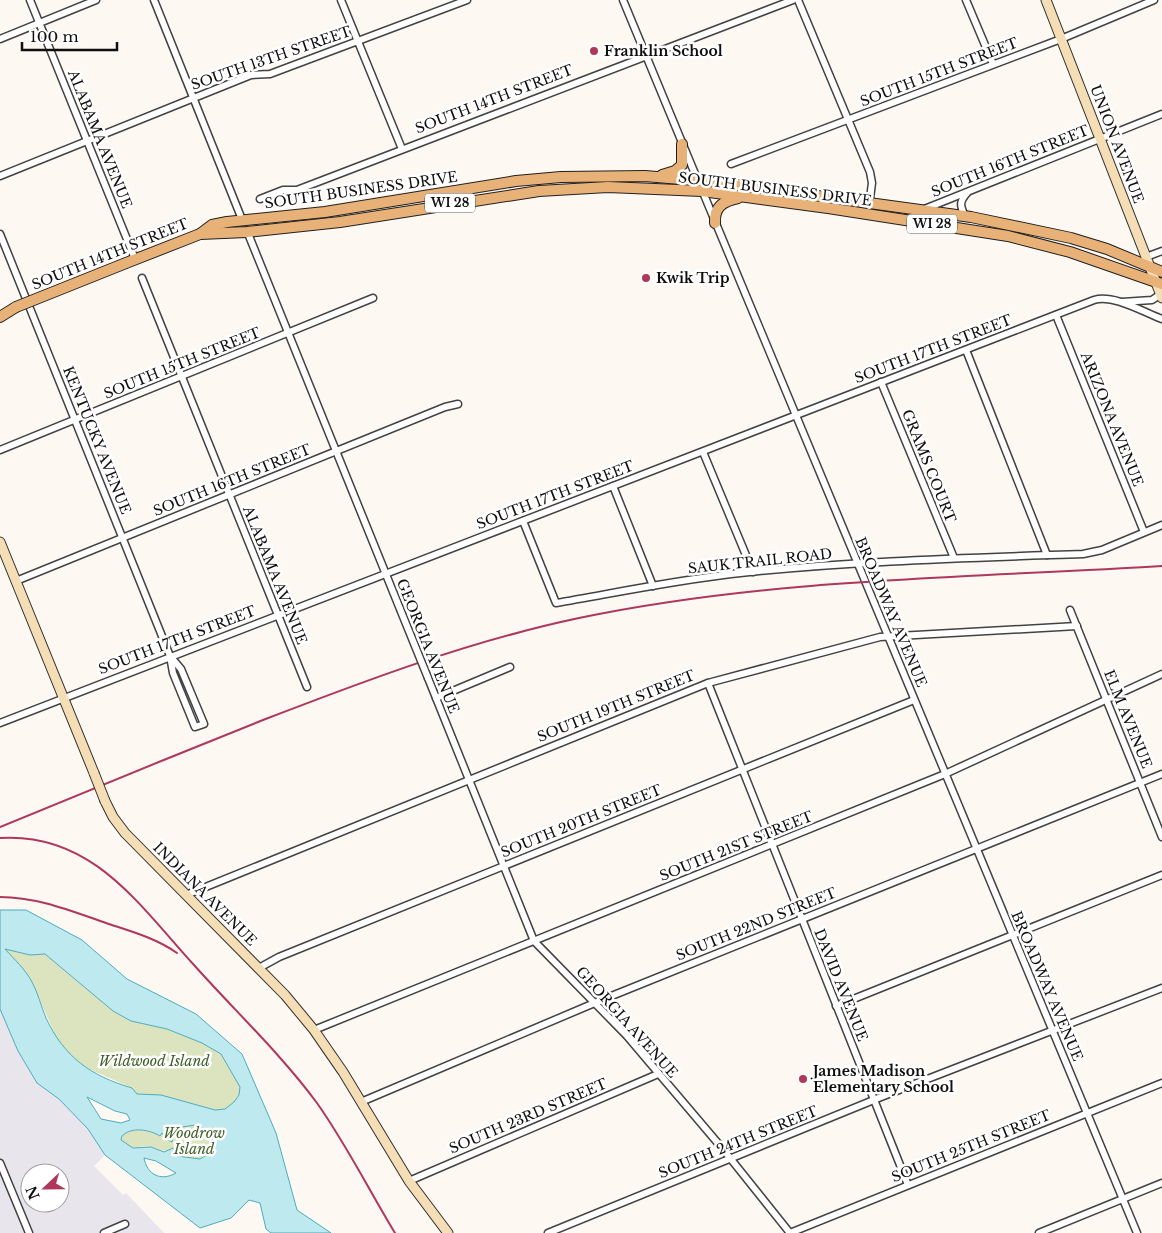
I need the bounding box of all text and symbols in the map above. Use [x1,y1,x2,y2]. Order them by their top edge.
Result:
scale bar [22,20,118,52]
street label: SOUTH 13TH STREET [189,22,353,94]
text: 100 m [30,27,79,46]
street label: SOUTH 15TH STREET [858,34,1020,110]
place label: Franklin School [604,42,723,60]
marker: Franklin School [588,45,600,57]
street label: SOUTH 14TH STREET [413,61,575,137]
street label: ALABAMA AVENUE [64,66,136,211]
street label: UNION AVENUE [1086,82,1148,206]
street label: SOUTH 16TH STREET [928,121,1092,201]
street label: SOUTH BUSINESS DRIVE [263,168,459,212]
street label: SOUTH BUSINESS DRIVE [677,168,873,210]
road number: WI 28 [425,194,475,212]
street label: SOUTH 14TH STREET [29,214,191,294]
road number: WI 28 [907,214,957,233]
place label: Kwik Trip [656,269,730,287]
marker: Kwik Trip [640,272,652,284]
street label: SOUTH 17TH STREET [852,311,1014,387]
street label: SOUTH 15TH STREET [101,323,263,403]
street label: ARIZONA AVENUE [1076,348,1147,489]
street label: KENTUCKY AVENUE [59,363,135,517]
street label: GRAMS COURT [898,407,960,525]
street label: SOUTH 16TH STREET [150,440,314,520]
street label: SOUTH 17TH STREET [474,457,636,533]
street label: ALABAMA AVENUE [239,502,311,647]
street label: BROADWAY AVENUE [851,534,931,690]
street label: SAUK TRAIL ROAD [687,544,833,578]
street label: GEORGIA AVENUE [393,576,463,716]
street label: SOUTH 17TH STREET [96,602,258,678]
street label: SOUTH 19TH STREET [534,666,698,746]
street label: ELM AVENUE [1100,667,1156,771]
street label: SOUTH 20TH STREET [498,780,664,862]
street label: SOUTH 21ST STREET [657,807,815,885]
street label: INDIANA AVENUE [149,838,261,950]
street label: SOUTH 22ND STREET [673,884,839,964]
street label: BROADWAY AVENUE [1007,908,1087,1064]
street label: DAVID AVENUE [810,926,872,1044]
street label: GEORGIA AVENUE [572,963,682,1081]
park label: Wildwood Island [98,1052,210,1070]
place label: James Madison Elementary School [810,1062,954,1096]
marker: James Madison Elementary School [797,1073,809,1085]
street label: SOUTH 23RD STREET [446,1075,610,1157]
street label: SOUTH 24TH STREET [656,1102,820,1182]
street label: SOUTH 25TH STREET [889,1106,1053,1186]
park label: Woodrow Island [163,1124,225,1158]
north arrow [20,1163,70,1213]
text: N [22,1183,44,1202]

